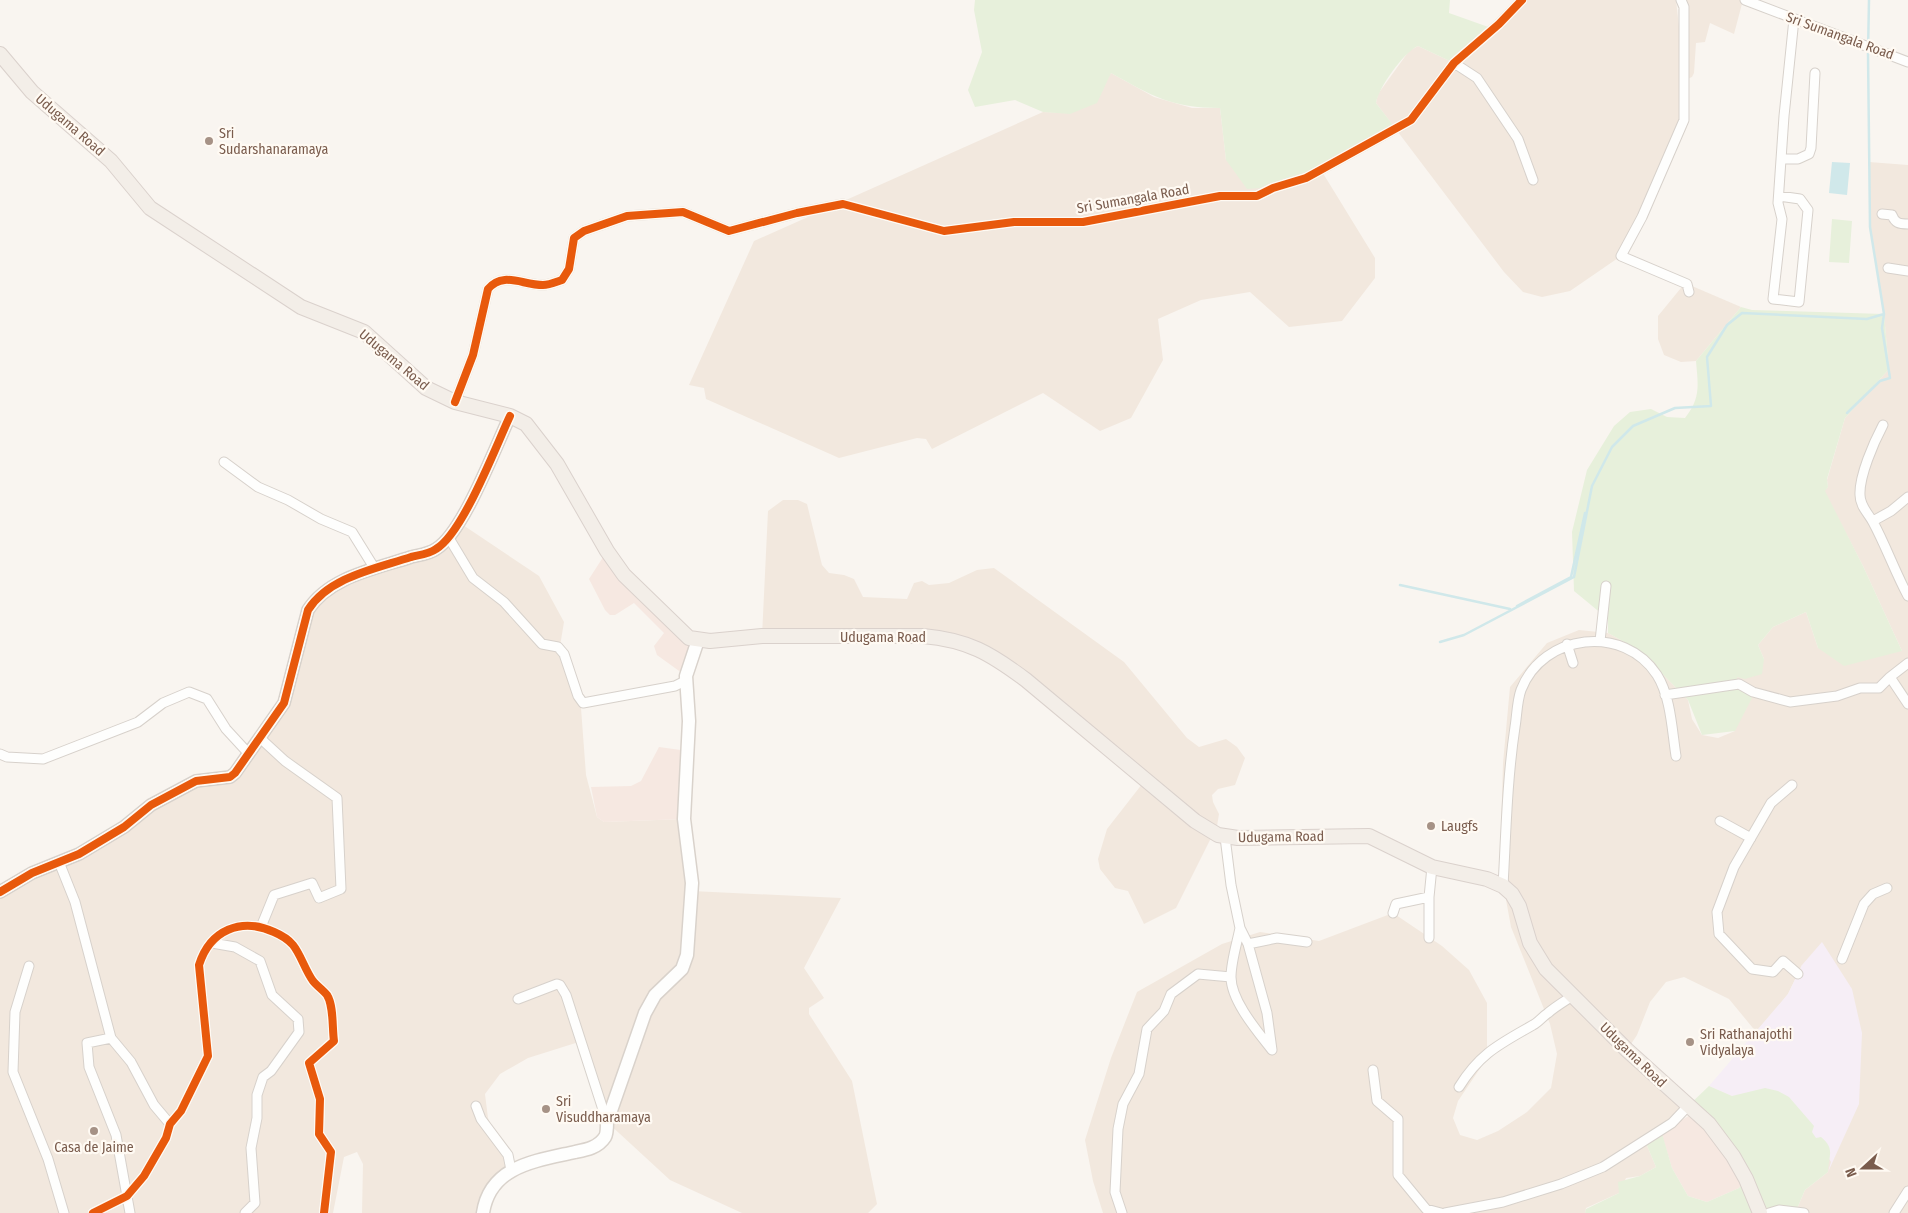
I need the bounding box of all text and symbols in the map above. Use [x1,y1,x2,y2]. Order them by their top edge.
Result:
street label: Sri Sumangala Road [1784,9,1896,63]
street label: Udugama Road [32,90,108,160]
place label: Sri Sudarshanaramaya [219,125,329,158]
marker: Sri Sudarshanaramaya [203,135,215,147]
street label: Sri Sumangala Road [1076,181,1190,217]
street label: Udugama Road [356,326,432,394]
street label: Udugama Road [840,629,926,646]
place label: Laugfs [1441,818,1478,835]
marker: Laugfs [1425,820,1437,832]
street label: Udugama Road [1238,828,1324,846]
street label: Udugama Road [1596,1019,1670,1091]
place label: Sri Rathanajothi Vidyalaya [1700,1026,1792,1059]
marker: Sri Rathanajothi Vidyalaya [1684,1036,1696,1048]
place label: Sri Visuddharamaya [556,1093,651,1126]
marker: Sri Visuddharamaya [540,1103,552,1115]
marker: Casa de Jaime [88,1125,100,1137]
place label: Casa de Jaime [54,1139,134,1156]
north arrow [1838,1143,1888,1193]
text: N [1842,1166,1861,1179]

